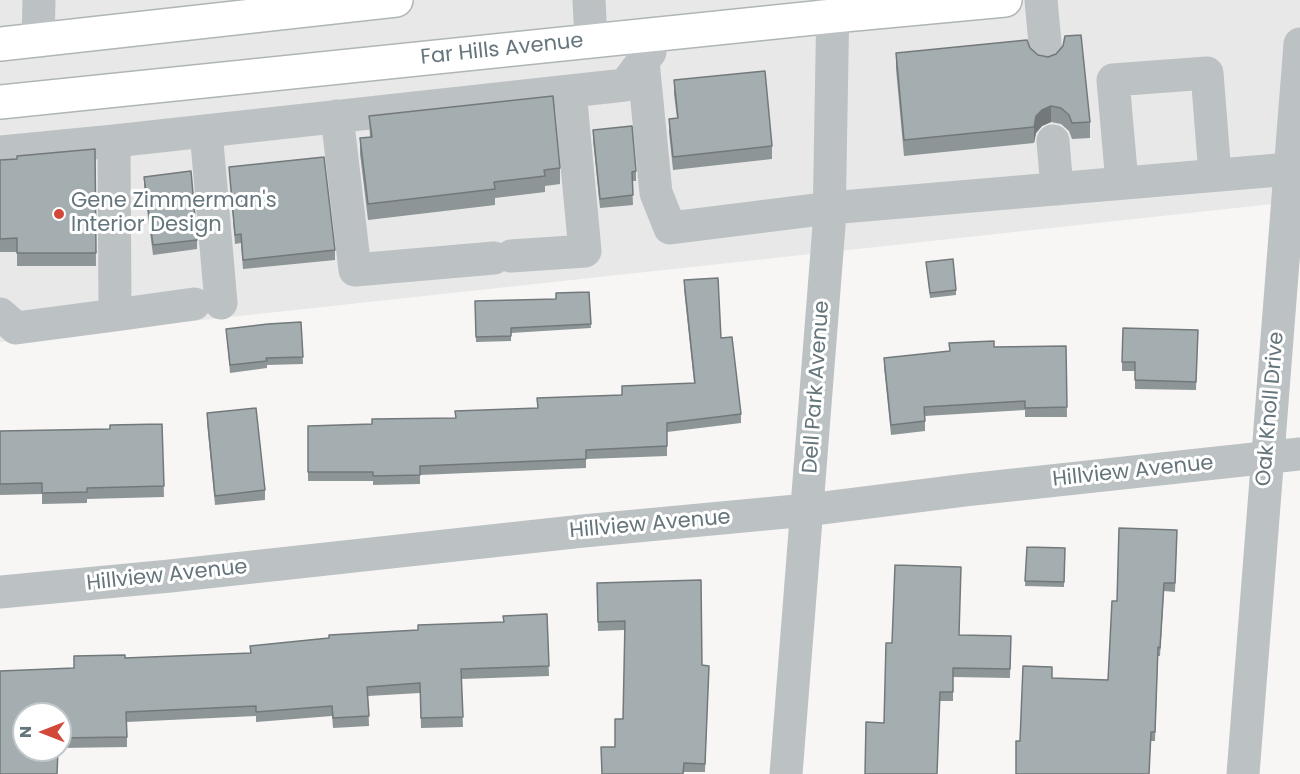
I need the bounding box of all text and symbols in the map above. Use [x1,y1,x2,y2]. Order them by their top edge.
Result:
street label: Far Hills Avenue [419,29,585,71]
place label: Gene Zimmerman's Interior Design [71,189,277,239]
marker: Gene Zimmerman's Interior Design [52,207,66,221]
street label: Dell Park Avenue [798,300,836,474]
street label: Oak Knoll Drive [1252,331,1290,487]
street label: Hillview Avenue [1051,451,1215,493]
street label: Hillview Avenue [568,505,732,545]
street label: Hillview Avenue [85,555,249,597]
north arrow [12,702,72,762]
text: N [14,726,37,738]

